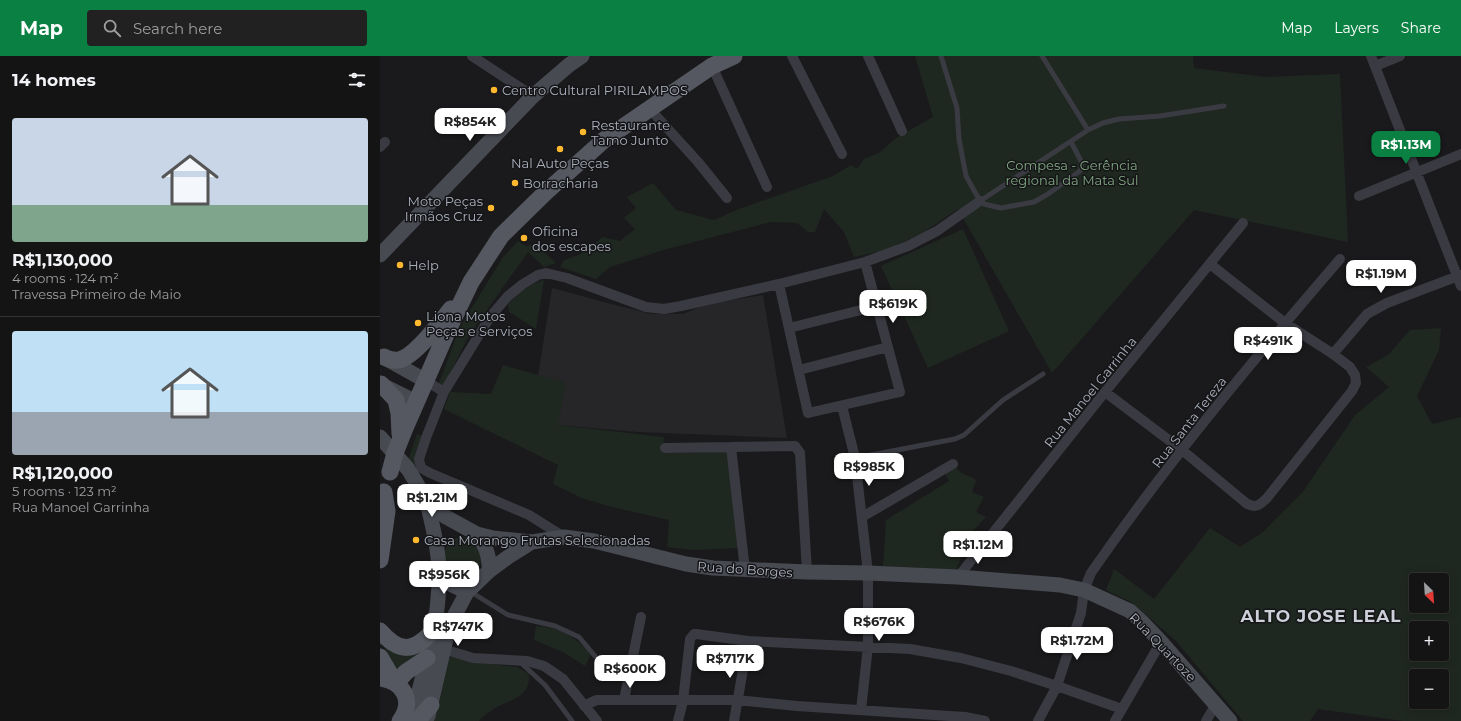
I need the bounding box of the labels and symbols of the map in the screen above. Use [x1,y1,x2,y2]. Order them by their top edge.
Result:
place label: Centro Cultural PIRILAMPOS [502,82,688,98]
marker: Centro Cultural PIRILAMPOS [489,85,499,95]
pin: R$854K [437,108,503,142]
place label: Restaurante Tamo Junto [591,117,670,148]
marker: Restaurante Tamo Junto [578,127,588,137]
pin: R$1.13M [1369,131,1443,165]
marker: Nal Auto Peças [555,144,565,154]
place label: Nal Auto Peças [511,155,609,171]
park label: Compesa - Gerência regional da Mata Sul [1005,157,1139,188]
place label: Borracharia [523,175,598,191]
marker: Borracharia [510,178,520,188]
place label: Moto Peças Irmãos Cruz [405,193,483,224]
marker: Moto Peças Irmãos Cruz [486,203,496,213]
place label: Oficina dos escapes [532,223,611,254]
marker: Oficina dos escapes [519,233,529,243]
place label: Help [408,257,439,273]
marker: Help [395,260,405,270]
pin: R$1.19M [1344,260,1418,294]
pin: R$619K [860,290,926,324]
place label: Liona Motos Peças e Serviços [426,308,533,339]
marker: Liona Motos Peças e Serviços [413,318,423,328]
pin: R$491K [1235,327,1301,361]
street label: Rua Manoel Garrinha [1040,333,1140,451]
street label: Rua Santa Tereza [1148,373,1230,471]
pin: R$985K [836,453,902,487]
pin: R$1.21M [395,484,469,518]
pin: R$1.12M [941,531,1015,565]
place label: Casa Morango Frutas Selecionadas [424,532,650,548]
marker: Casa Morango Frutas Selecionadas [411,535,421,545]
street label: Rua do Borges [697,558,793,580]
pin: R$956K [411,561,477,595]
north arrow [1409,573,1449,613]
district label: ALTO JOSE LEAL [1239,606,1402,626]
pin: R$676K [846,608,912,642]
street label: Rua Quartoze [1126,609,1200,685]
pin: R$747K [425,613,491,647]
pin: R$1.72M [1040,627,1114,661]
pin: R$717K [697,645,763,679]
pin: R$600K [597,655,663,689]

